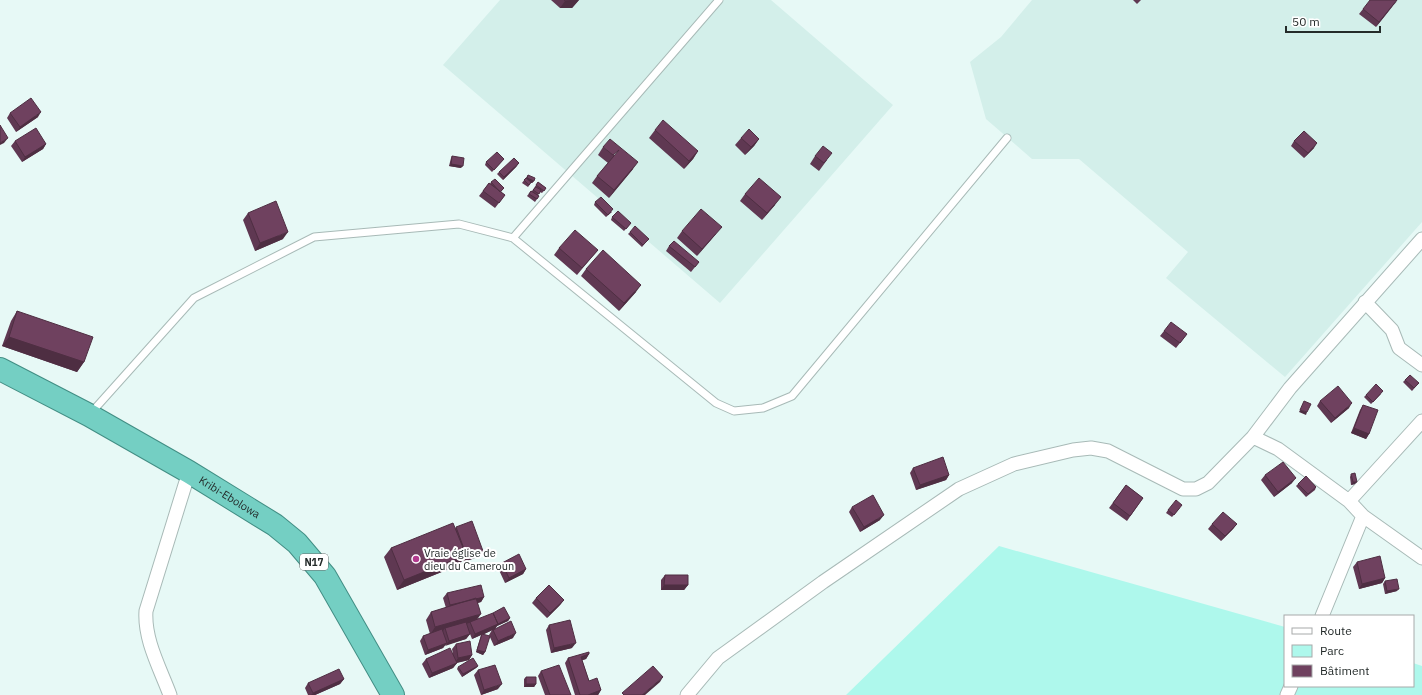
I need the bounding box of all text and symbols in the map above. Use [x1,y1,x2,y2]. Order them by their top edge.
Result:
scale bar [1286,8,1380,34]
text: 50 m [1292,14,1320,29]
street label: Kribi-Ebolowa [196,473,263,521]
place label: Vraie église de dieu du Cameroun [424,546,514,573]
road number: N17 [300,554,328,570]
marker: Vraie église de dieu du Cameroun [411,554,421,564]
legend [1284,615,1414,687]
text: Route [1320,623,1352,638]
text: Parc [1320,643,1344,658]
text: Bâtiment [1320,663,1370,678]

